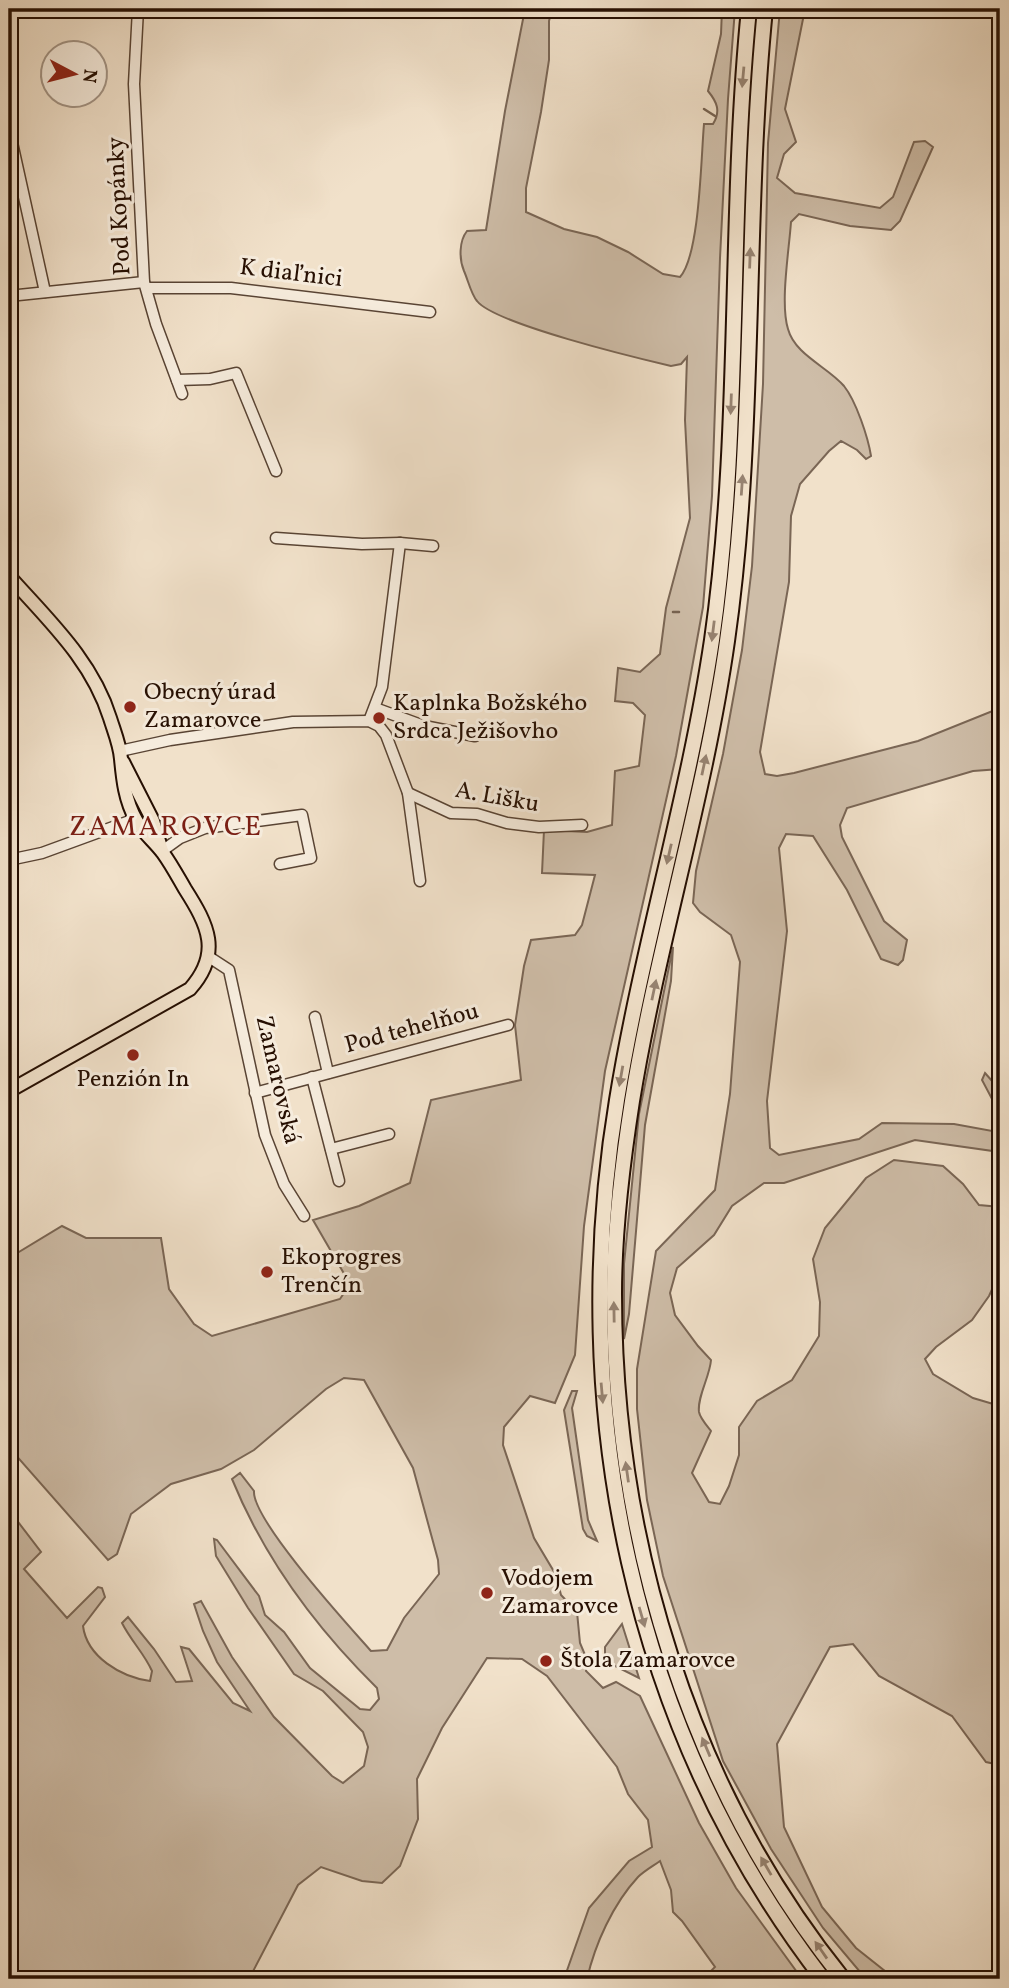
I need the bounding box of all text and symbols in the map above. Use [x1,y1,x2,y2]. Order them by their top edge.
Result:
north arrow [38,38,108,108]
one-way arrow [737,66,748,88]
text: N [75,67,103,84]
street label: Pod Kopánky [99,136,141,276]
one-way arrow [745,246,756,268]
street label: K diaľnici [238,251,344,297]
one-way arrow [725,393,736,415]
one-way arrow [737,474,748,496]
one-way arrow [707,620,718,642]
place label: Obecný úrad Zamarovce [144,676,276,738]
place label: Kaplnka Božského Srdca Ježišovho [393,687,587,749]
marker: Obecný úrad Zamarovce [122,699,138,715]
marker: Kaplnka Božského Srdca Ježišovho [371,710,387,726]
one-way arrow [699,754,710,776]
street label: A. Lišku [452,774,542,822]
district label: ZAMAROVCE [69,808,263,847]
one-way arrow [663,843,674,865]
one-way arrow [648,979,659,1001]
street label: Pod tehelňou [341,995,483,1063]
street label: Zamarovská [246,1012,308,1148]
marker: Penzión In [125,1047,141,1063]
place label: Penzión In [76,1063,190,1097]
one-way arrow [615,1065,626,1087]
place label: Ekoprogres Trenčín [281,1241,401,1303]
marker: Ekoprogres Trenčín [259,1264,275,1280]
one-way arrow [608,1301,620,1323]
one-way arrow [597,1382,608,1404]
one-way arrow [621,1460,632,1482]
place label: Vodojem Zamarovce [501,1562,618,1624]
marker: Vodojem Zamarovce [479,1585,495,1601]
one-way arrow [638,1606,648,1627]
place label: Štola Zamarovce [560,1644,735,1678]
marker: Štola Zamarovce [538,1653,554,1669]
one-way arrow [700,1737,711,1758]
one-way arrow [760,1856,772,1875]
one-way arrow [814,1941,828,1959]

